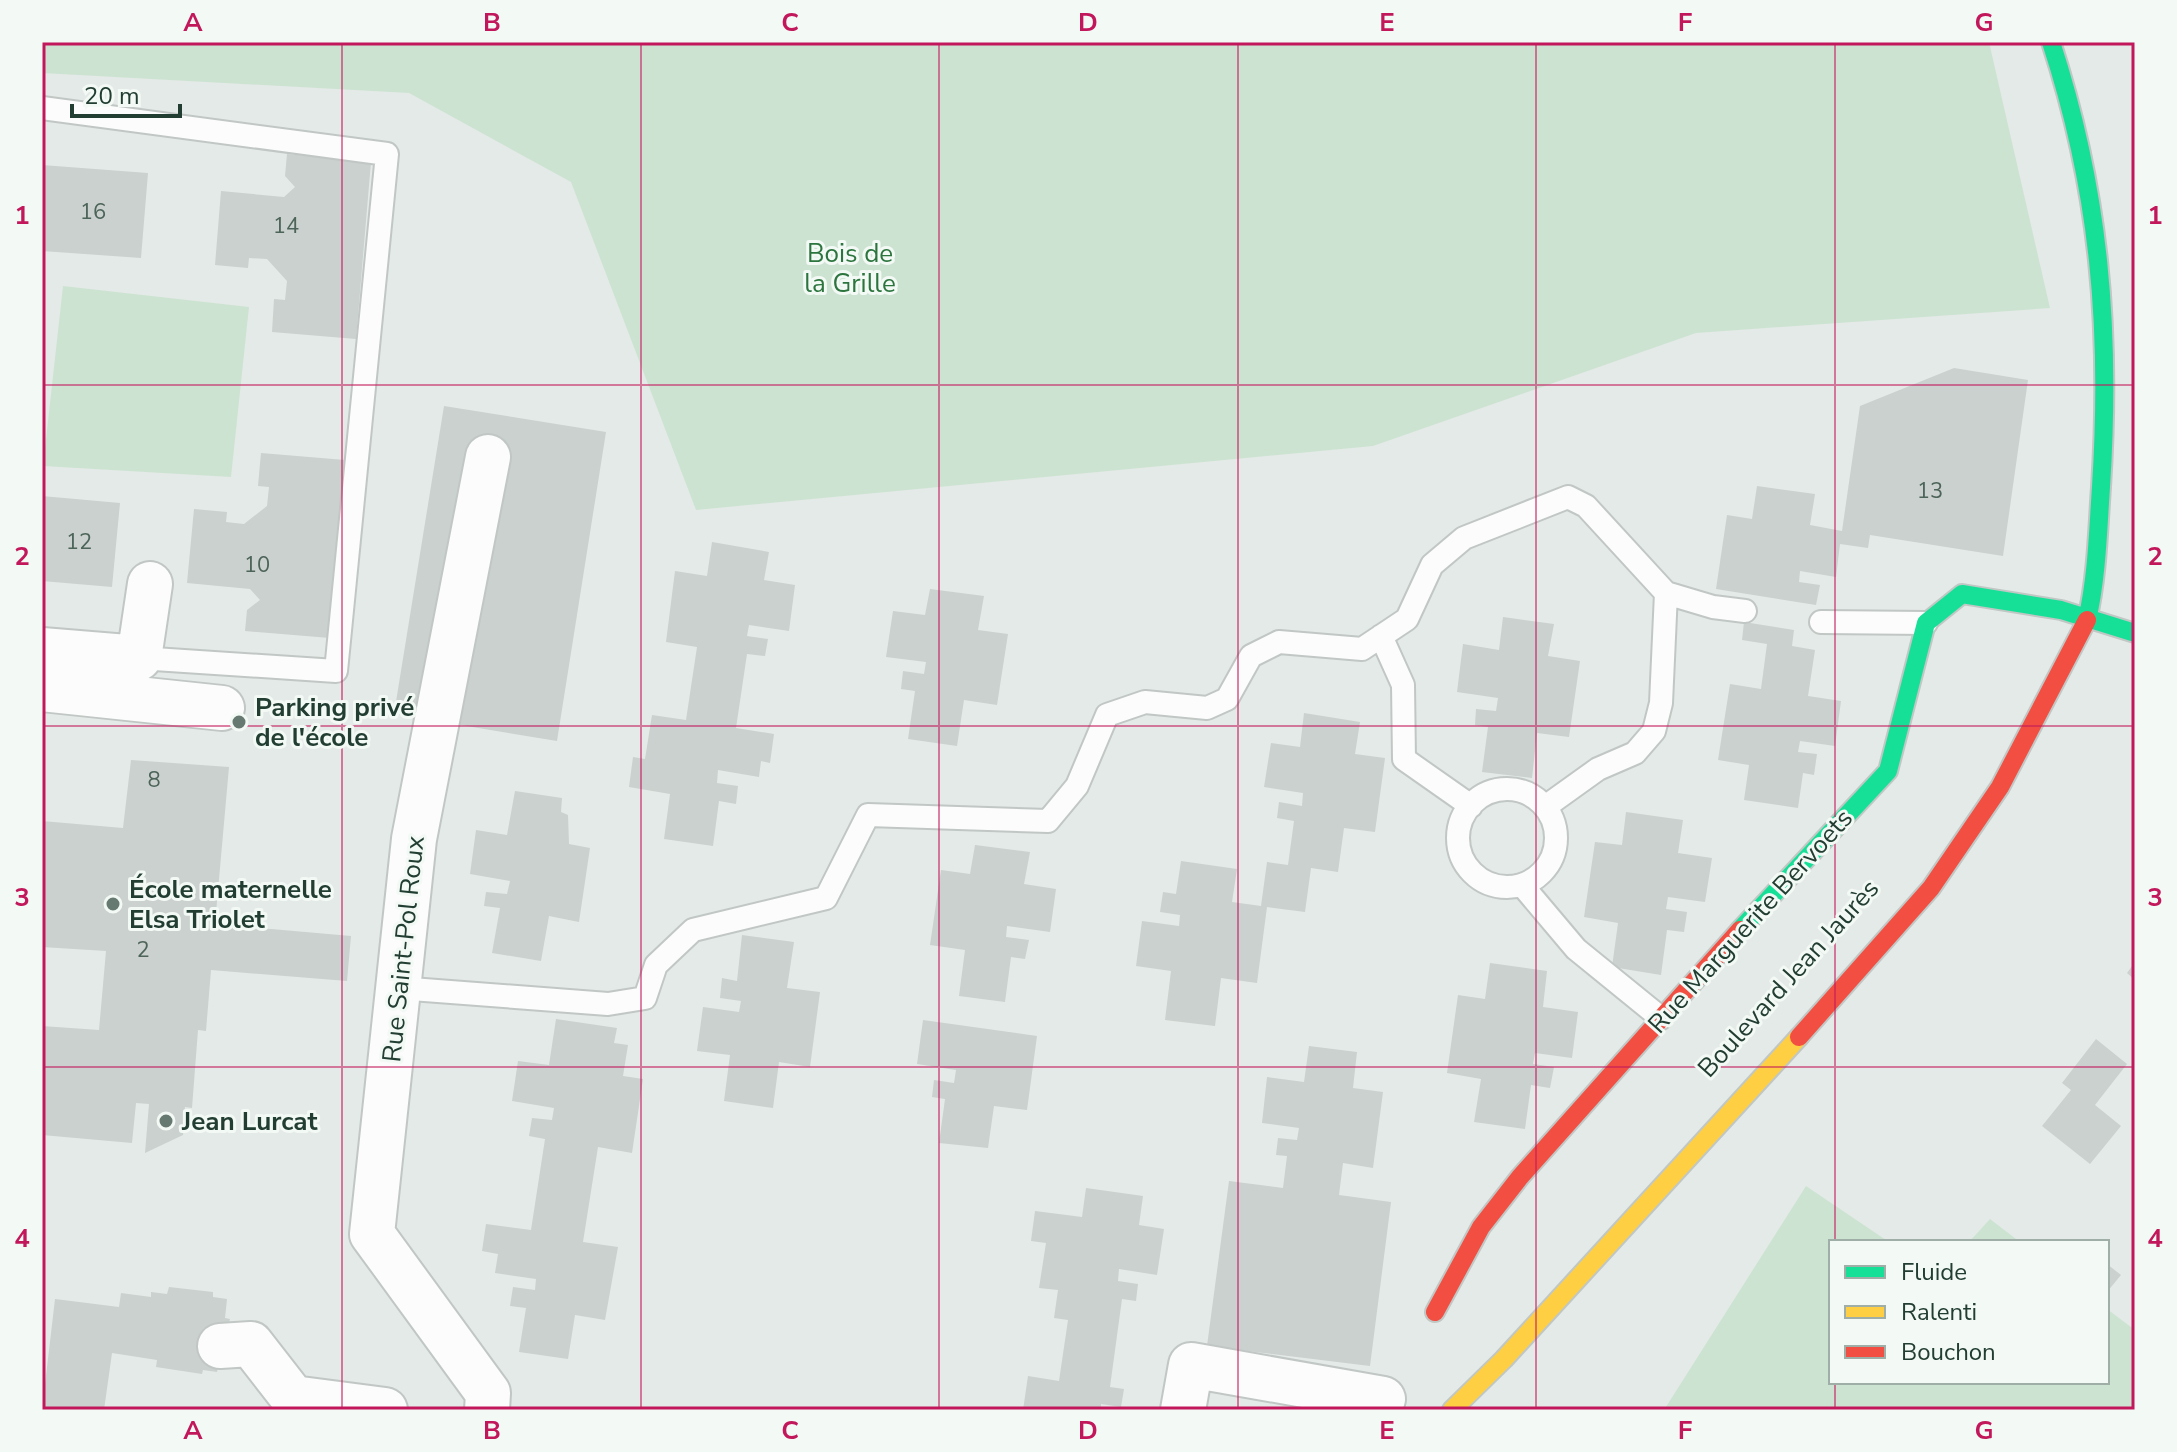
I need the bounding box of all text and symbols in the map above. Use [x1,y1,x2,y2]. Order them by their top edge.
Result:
text: A [183,5,203,40]
text: B [483,5,501,40]
text: C [781,5,799,40]
text: D [1078,5,1098,40]
text: E [1379,5,1395,40]
text: F [1678,5,1692,40]
text: G [1974,5,1994,40]
scale bar [72,68,180,118]
text: 20 m [84,80,140,112]
house number: 16 [80,197,106,227]
text: 1 [14,198,30,233]
text: 1 [2147,198,2163,233]
house number: 14 [273,211,299,241]
park label: Bois de la Grille [804,236,896,301]
house number: 13 [1917,476,1943,506]
house number: 12 [66,527,92,557]
text: 2 [14,539,30,574]
text: 2 [2147,539,2163,574]
house number: 10 [244,550,270,580]
place label: Parking privé de l'école [255,690,414,755]
marker: Parking privé de l'école [230,713,248,731]
house number: 8 [147,765,161,795]
street label: Rue Marguerite Bervoets [1640,802,1861,1041]
street label: Rue Saint-Pol Roux [374,834,433,1064]
place label: École maternelle Elsa Triolet [129,872,332,937]
street label: Boulevard Jean Jaurès [1690,872,1887,1085]
text: 3 [14,880,30,915]
text: 3 [2147,880,2163,915]
marker: École maternelle Elsa Triolet [104,895,122,913]
house number: 2 [136,935,150,965]
place label: Jean Lurcat [181,1104,319,1139]
marker: Jean Lurcat [157,1112,175,1130]
text: 4 [14,1221,30,1256]
text: 4 [2147,1221,2163,1256]
legend [1829,1240,2109,1384]
text: Fluide [1901,1256,1967,1288]
text: Ralenti [1901,1296,1977,1328]
text: Bouchon [1901,1336,1996,1368]
text: A [183,1413,203,1448]
text: B [483,1413,501,1448]
text: C [781,1413,799,1448]
text: D [1078,1413,1098,1448]
text: E [1379,1413,1395,1448]
text: F [1678,1413,1692,1448]
text: G [1974,1413,1994,1448]

